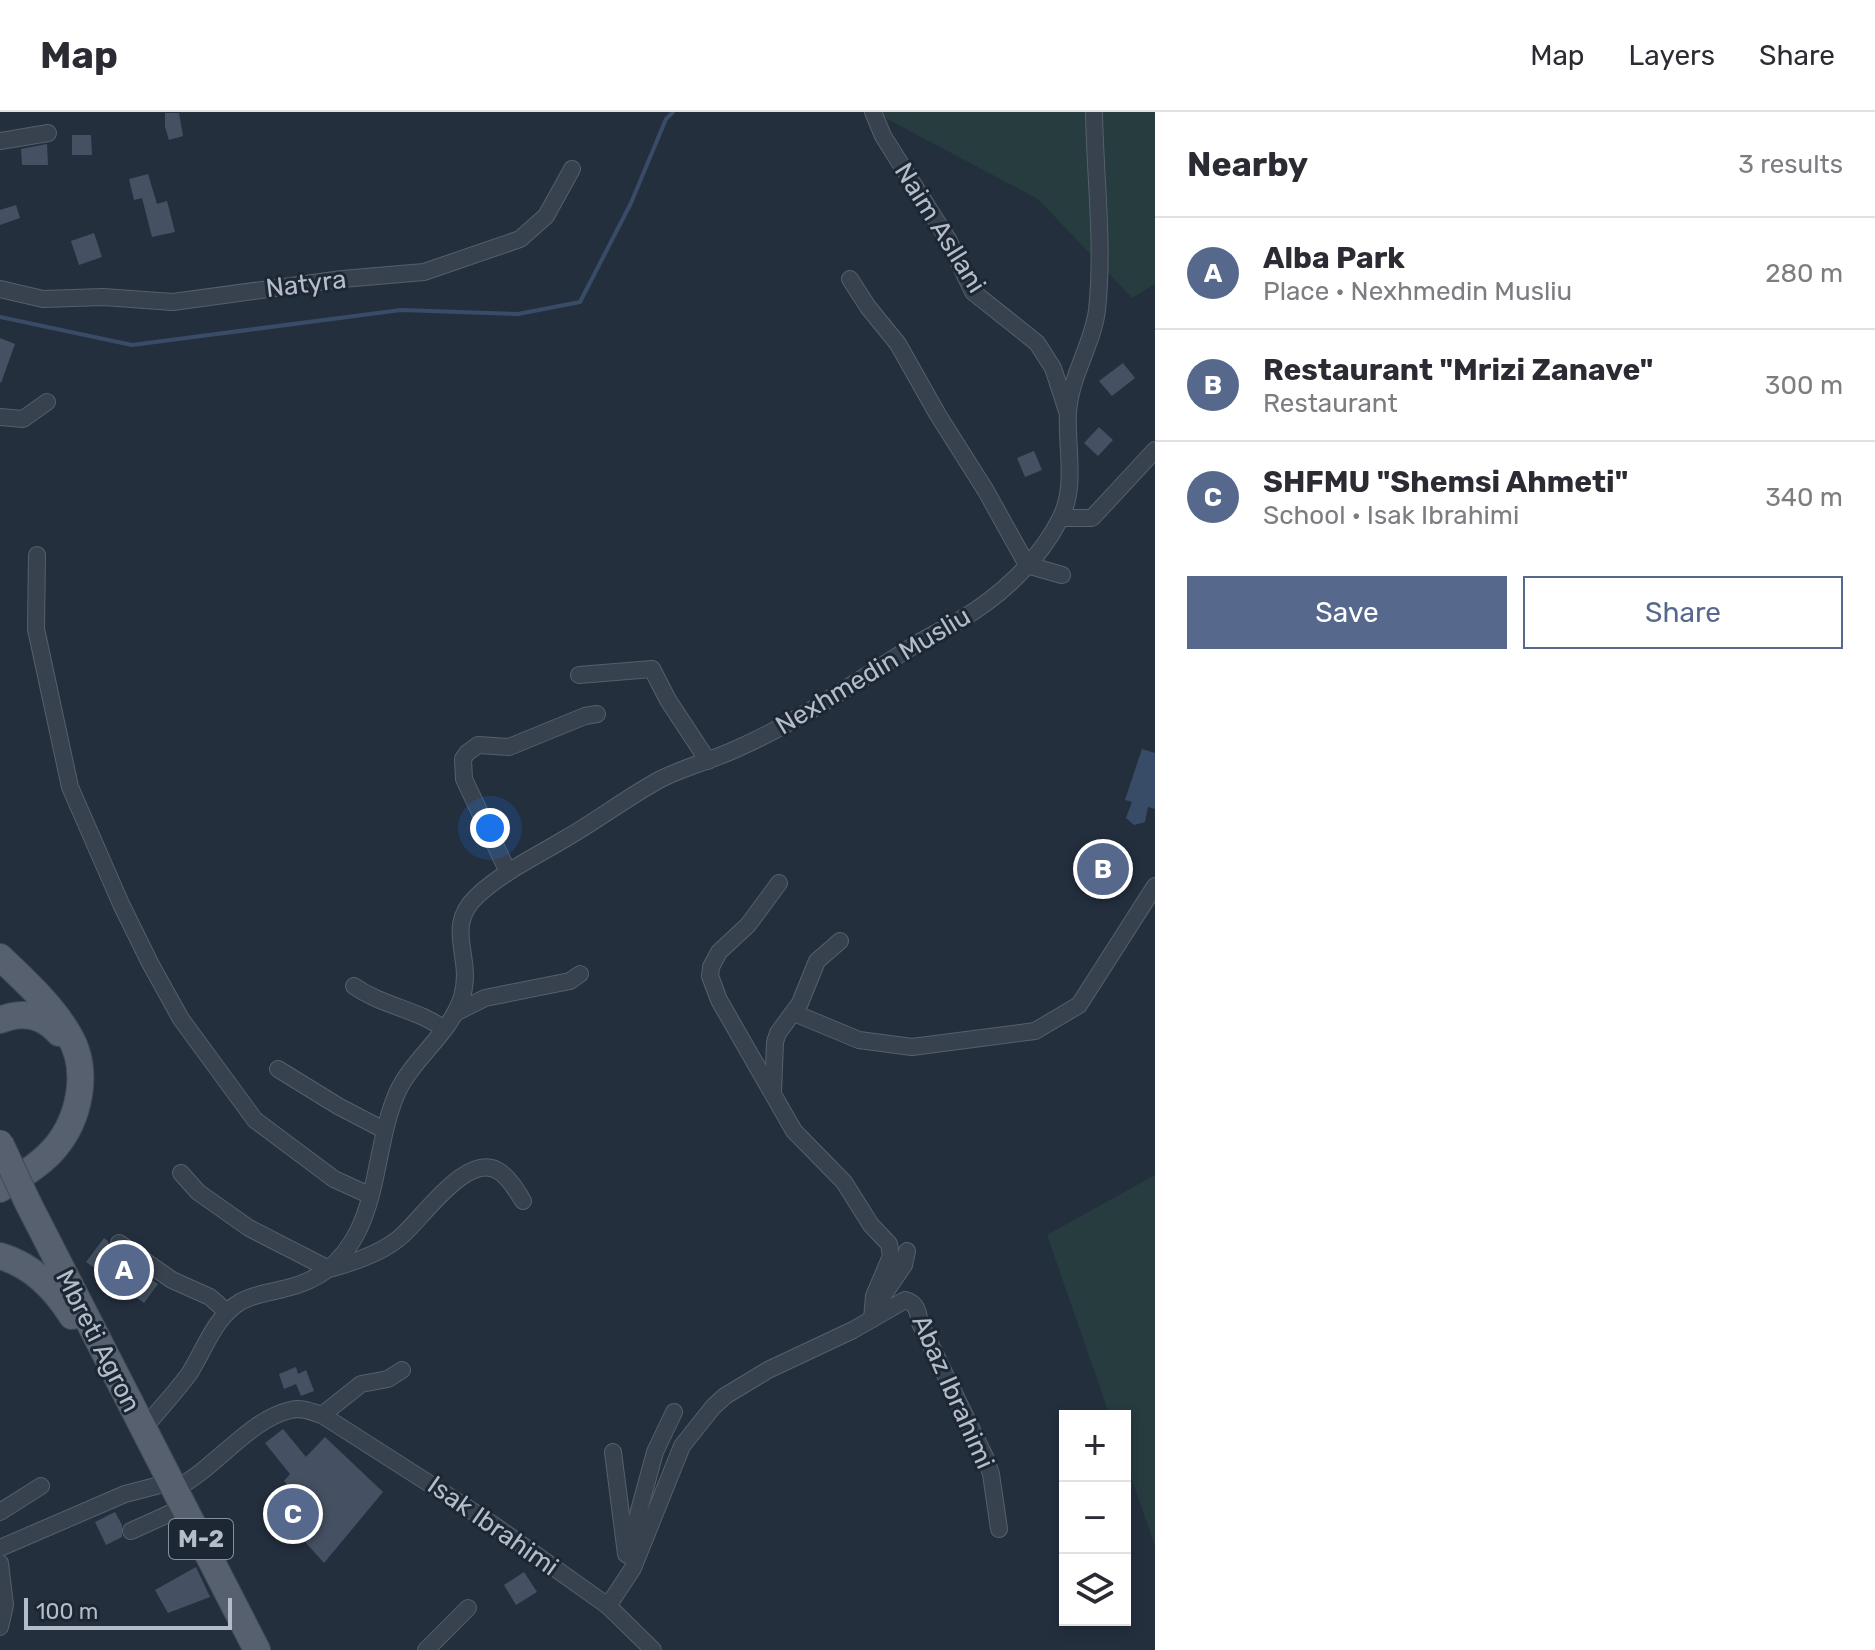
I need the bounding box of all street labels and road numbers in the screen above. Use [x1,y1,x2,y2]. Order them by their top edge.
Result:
street label: Naim Asllani [888,157,992,299]
street label: Natyra [264,264,348,304]
street label: Nexhmedin Musliu [770,601,976,741]
street label: Mbreti Agron [49,1264,147,1418]
street label: Abaz Ibrahimi [905,1310,1001,1474]
street label: Isak Ibrahimi [422,1470,564,1582]
road number: M-2 [169,1519,233,1559]

